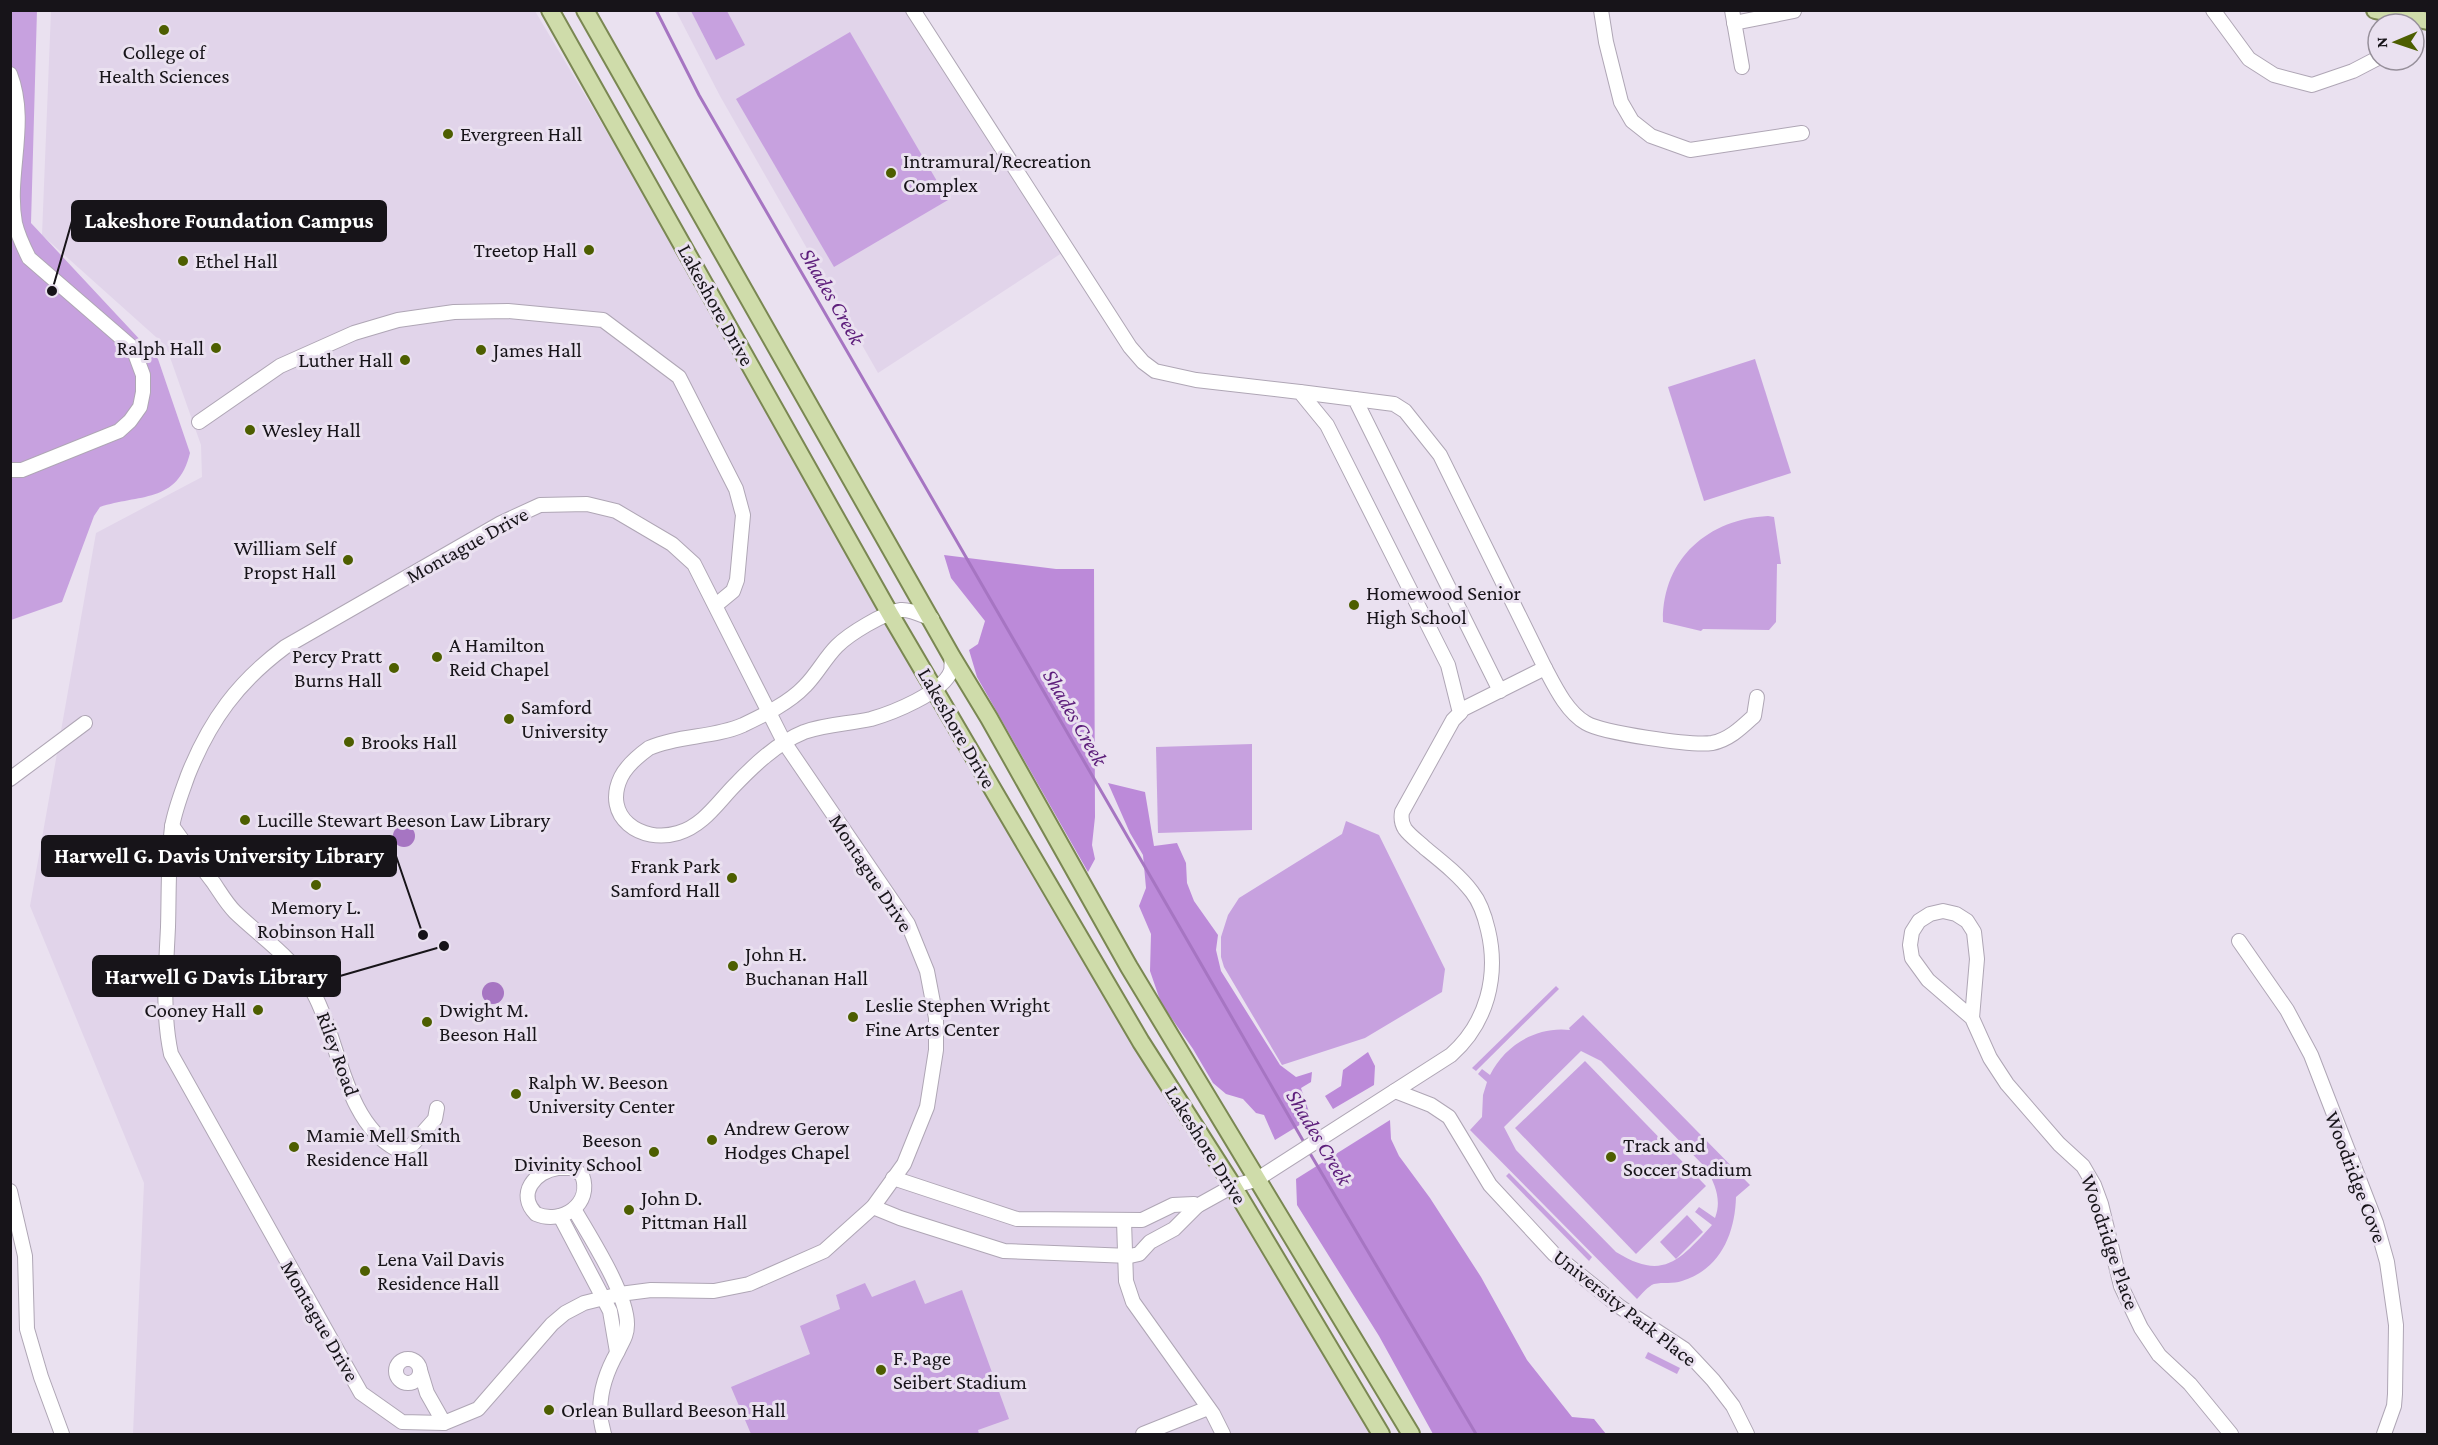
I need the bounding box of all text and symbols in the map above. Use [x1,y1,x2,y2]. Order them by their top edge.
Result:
north arrow [2366,12,2426,72]
marker: College of Health Sciences [157,23,171,37]
text: N [2373,37,2390,48]
place label: College of Health Sciences [98,40,230,88]
place label: Evergreen Hall [460,122,582,146]
marker: Evergreen Hall [441,127,455,141]
place label: Intramural/Recreation Complex [903,149,1091,197]
marker: Intramural/Recreation Complex [884,166,898,180]
callout: Lakeshore Foundation Campus [72,201,386,241]
text: Lakeshore Foundation Campus [84,208,374,233]
place label: Treetop Hall [473,238,577,262]
street label: Lakeshore Drive [673,240,759,370]
marker: Treetop Hall [582,243,596,257]
water label: Shades Creek [795,243,871,350]
place label: Ethel Hall [195,249,278,273]
marker: Ethel Hall [176,254,190,268]
place label: Ralph Hall [117,336,204,360]
place label: James Hall [491,338,582,362]
marker: Ralph Hall [209,341,223,355]
marker: James Hall [474,343,488,357]
place label: Luther Hall [298,348,393,372]
marker: Luther Hall [398,353,412,367]
place label: Wesley Hall [262,418,361,442]
marker: Wesley Hall [243,423,257,437]
street label: Montague Drive [402,502,532,588]
place label: William Self Propst Hall [234,536,338,584]
marker: William Self Propst Hall [341,553,355,567]
place label: Homewood Senior High School [1366,581,1522,629]
marker: Homewood Senior High School [1347,598,1361,612]
place label: A Hamilton Reid Chapel [449,633,549,681]
place label: Percy Pratt Burns Hall [292,644,383,692]
marker: A Hamilton Reid Chapel [430,650,444,664]
marker: Percy Pratt Burns Hall [387,661,401,675]
street label: Lakeshore Drive [913,663,1001,793]
water label: Shades Creek [1038,664,1114,771]
place label: Samford University [521,695,608,743]
marker: Samford University [502,712,516,726]
place label: Brooks Hall [361,730,457,754]
marker: Brooks Hall [342,735,356,749]
place label: Lucille Stewart Beeson Law Library [257,808,550,832]
street label: Montague Drive [824,810,918,936]
marker: Lucille Stewart Beeson Law Library [238,813,252,827]
callout: Harwell G. Davis University Library [42,836,396,876]
text: Harwell G. Davis University Library [54,843,384,868]
place label: Frank Park Samford Hall [611,854,720,902]
marker: Frank Park Samford Hall [725,871,739,885]
marker: Memory L. Robinson Hall [309,878,323,892]
place label: Memory L. Robinson Hall [257,895,375,943]
place label: John H. Buchanan Hall [743,942,868,990]
callout: Harwell G Davis Library [93,956,340,996]
marker: John H. Buchanan Hall [726,959,740,973]
text: Harwell G Davis Library [105,964,328,989]
place label: Leslie Stephen Wright Fine Arts Center [865,993,1051,1041]
place label: Cooney Hall [144,998,246,1022]
place label: Dwight M. Beeson Hall [439,998,537,1046]
marker: Cooney Hall [251,1003,265,1017]
street label: Riley Road [312,1009,364,1099]
marker: Leslie Stephen Wright Fine Arts Center [846,1010,860,1024]
marker: Dwight M. Beeson Hall [420,1015,434,1029]
place label: Ralph W. Beeson University Center [528,1070,675,1118]
street label: Lakeshore Drive [1160,1081,1252,1209]
water label: Shades Creek [1281,1085,1359,1191]
marker: Ralph W. Beeson University Center [509,1087,523,1101]
street label: Woodridge Cove [2320,1108,2392,1246]
place label: Andrew Gerow Hodges Chapel [724,1116,850,1164]
place label: Mamie Mell Smith Residence Hall [306,1123,461,1171]
place label: Beeson Divinity School [514,1128,642,1176]
marker: Andrew Gerow Hodges Chapel [705,1133,719,1147]
place label: Track and Soccer Stadium [1623,1133,1752,1181]
marker: Mamie Mell Smith Residence Hall [287,1140,301,1154]
marker: Beeson Divinity School [647,1145,661,1159]
marker: Track and Soccer Stadium [1604,1150,1618,1164]
street label: Woodridge Place [2076,1171,2144,1313]
place label: John D. Pittman Hall [639,1186,747,1234]
marker: John D. Pittman Hall [622,1203,636,1217]
street label: University Park Place [1548,1245,1702,1371]
place label: Lena Vail Davis Residence Hall [377,1247,504,1295]
street label: Montague Drive [276,1256,364,1386]
marker: Lena Vail Davis Residence Hall [358,1264,372,1278]
place label: F. Page Seibert Stadium [893,1346,1027,1394]
marker: F. Page Seibert Stadium [874,1363,888,1377]
place label: Orlean Bullard Beeson Hall [561,1398,786,1422]
marker: Orlean Bullard Beeson Hall [542,1403,556,1417]

